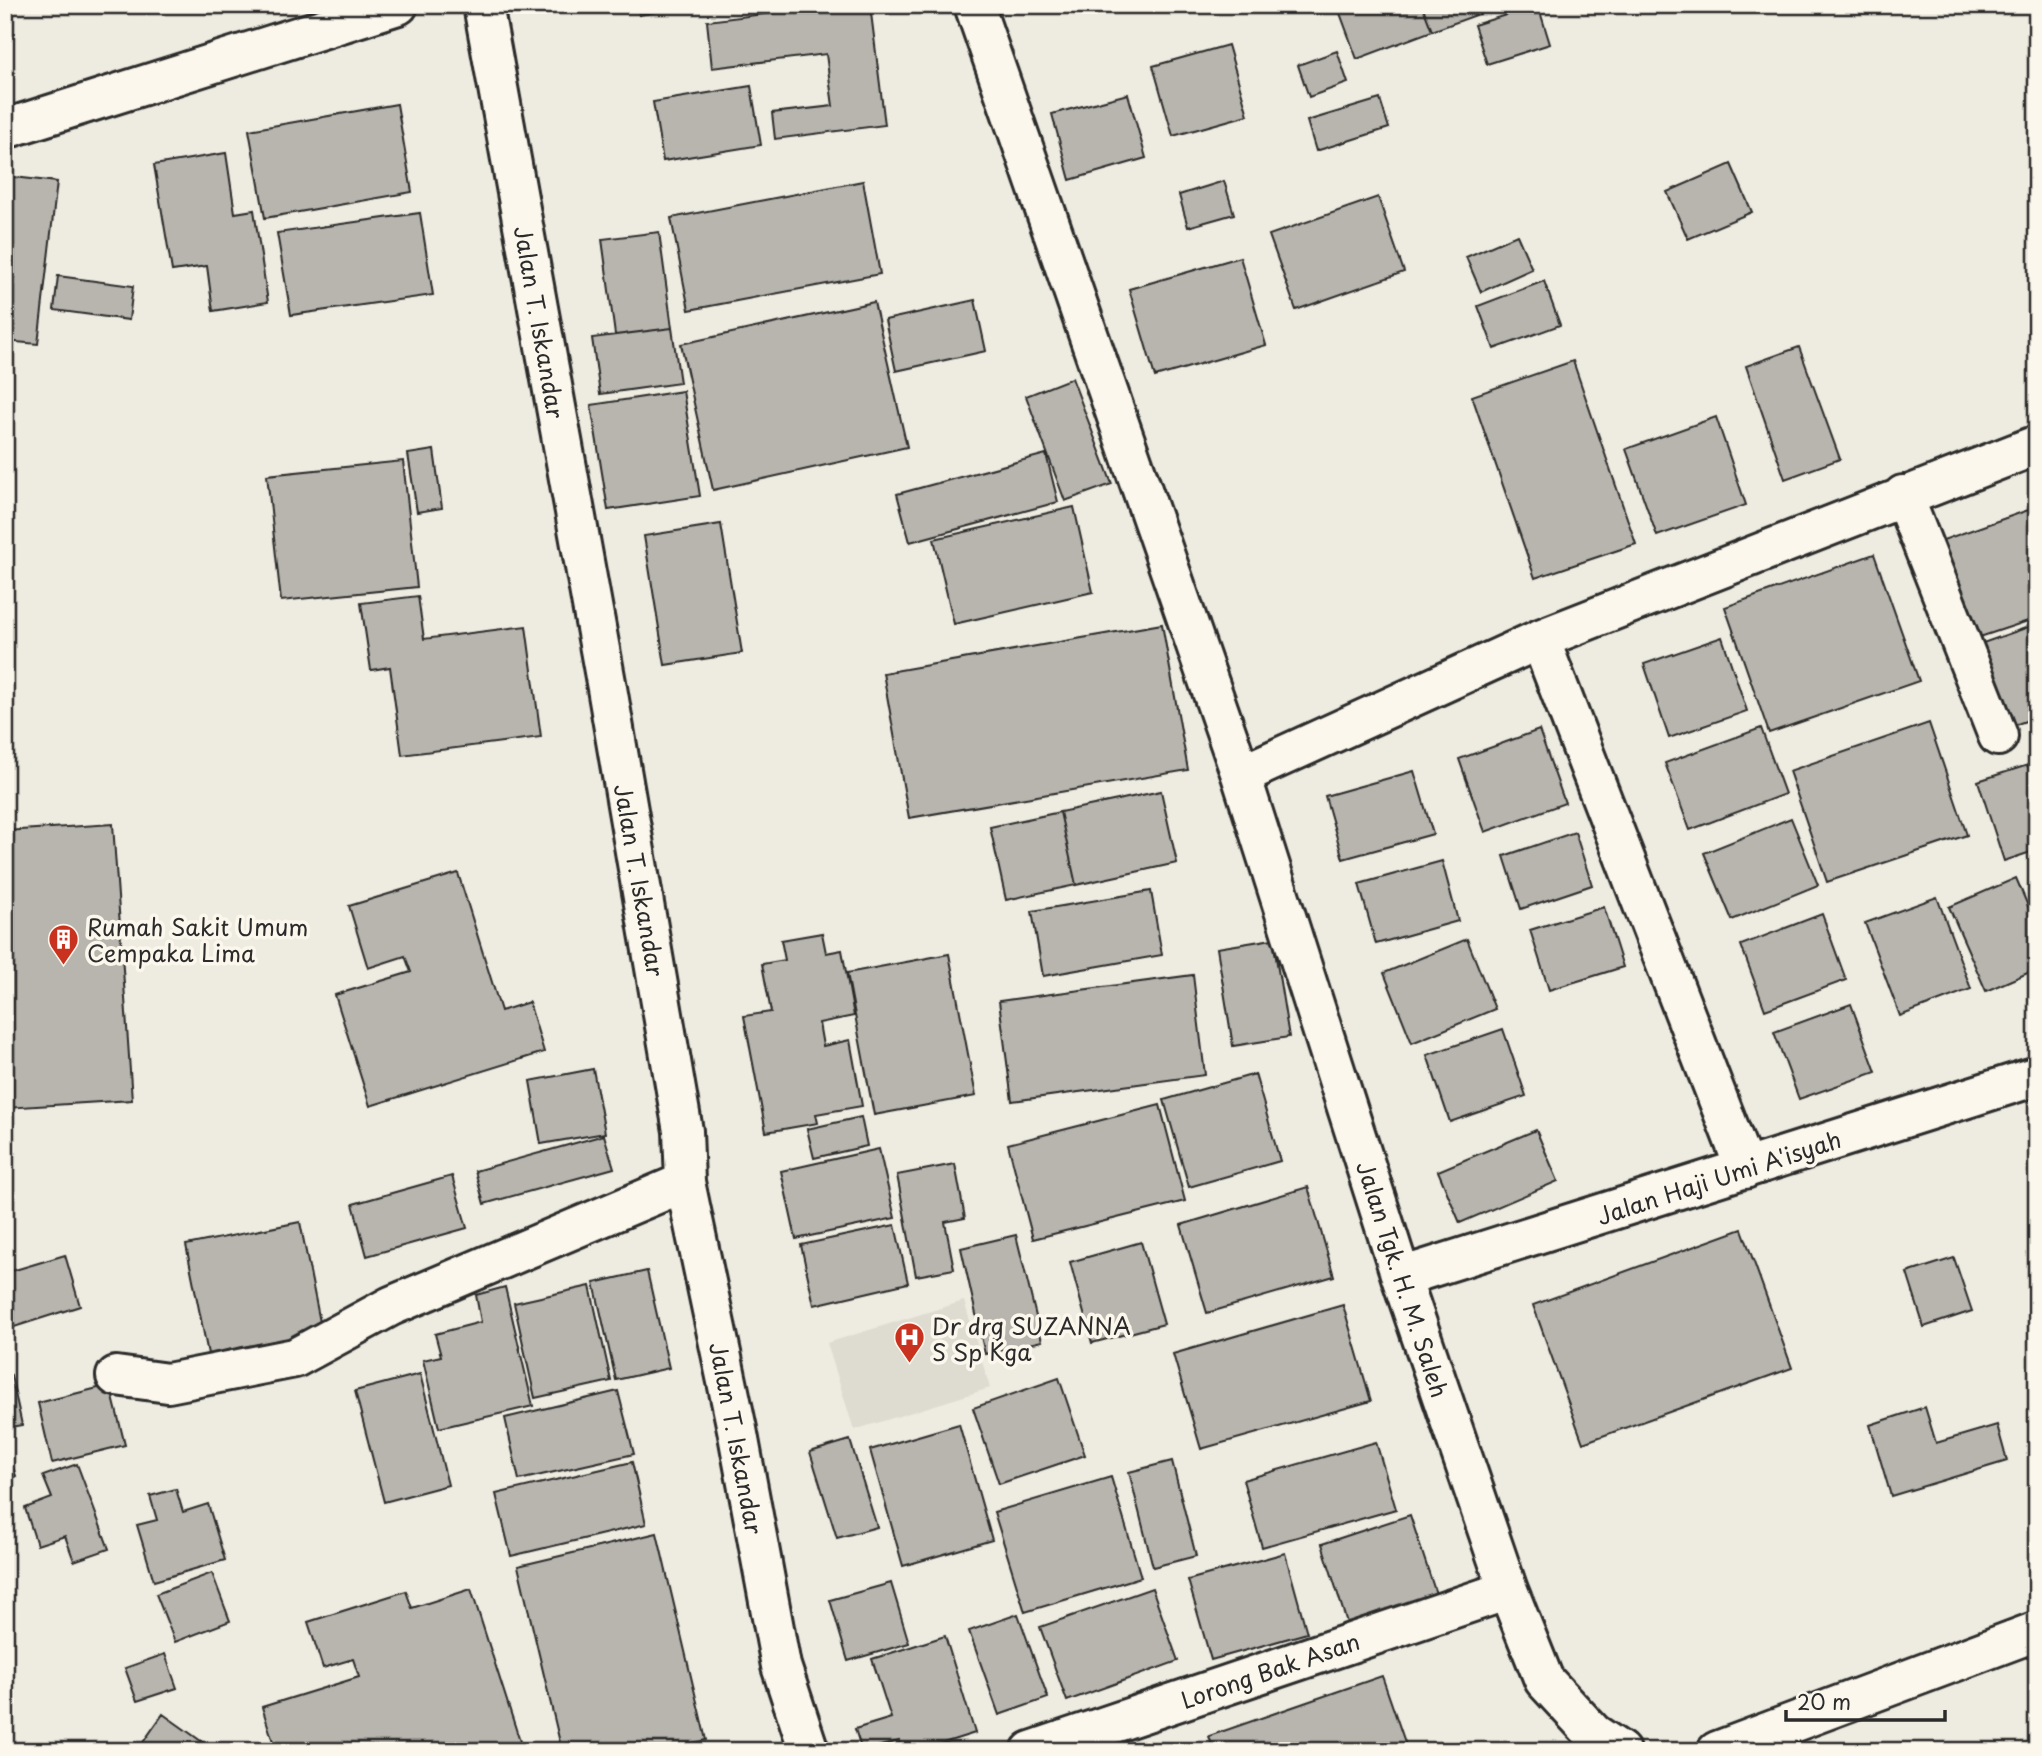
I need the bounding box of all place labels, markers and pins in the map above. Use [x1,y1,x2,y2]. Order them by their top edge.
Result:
place label: Rumah Sakit Umum Cempaka Lima [87,909,308,970]
building icon: Rumah Sakit Umum Cempaka Lima [47,922,81,966]
place label: Dr drg SUZANNA S Sp Kga [932,1308,1131,1369]
hospital icon: Dr drg SUZANNA S Sp Kga [892,1321,926,1365]

